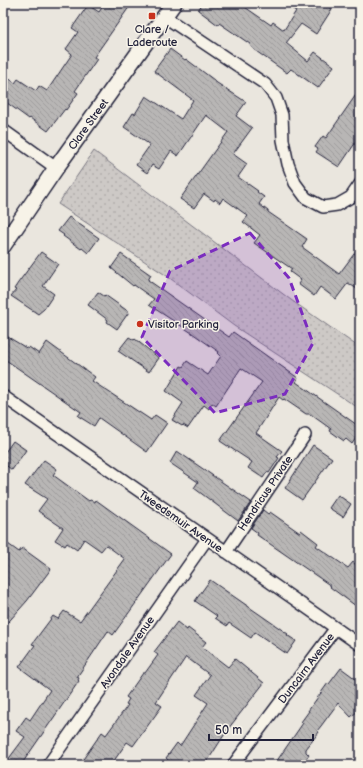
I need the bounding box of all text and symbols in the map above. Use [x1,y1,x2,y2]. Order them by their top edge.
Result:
marker: Clare / Laderoute [147,11,157,21]
place label: Clare / Laderoute [127,23,178,49]
street label: Clare Street [66,96,112,152]
place label: Visitor Parking [148,318,219,331]
marker: Visitor Parking [135,319,145,329]
street label: Hendricus Private [235,453,296,533]
street label: Tweedsmuir Avenue [136,488,226,555]
street label: Avondale Avenue [98,613,157,691]
street label: Duncairn Avenue [276,630,337,706]
scale bar [209,716,313,742]
text: 50 m [215,723,242,738]

